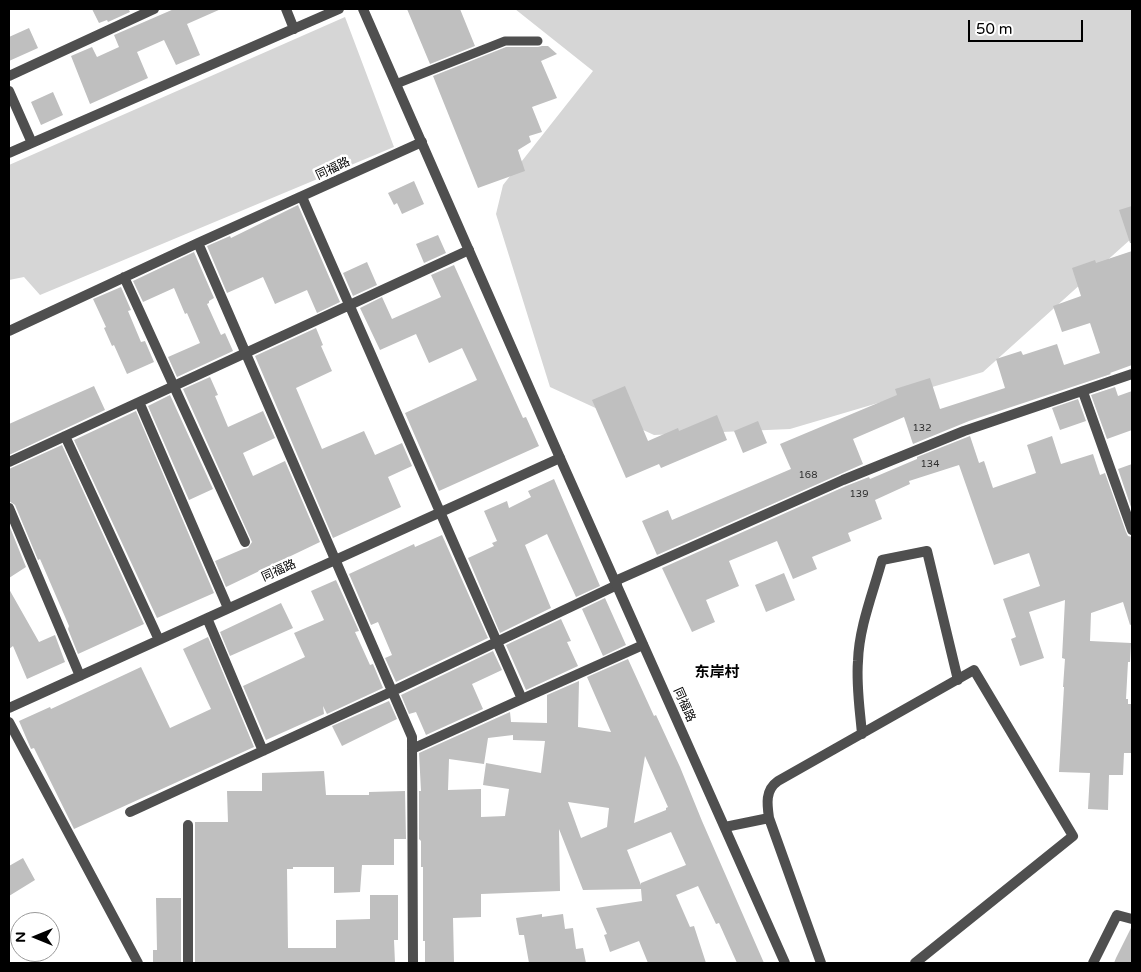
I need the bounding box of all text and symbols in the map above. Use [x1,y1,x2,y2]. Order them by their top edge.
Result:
scale bar [971,10,1086,42]
text: 50 m [976,20,1013,38]
street label: 同福路 [314,155,352,183]
house number: 132 [913,422,931,434]
house number: 134 [921,458,939,470]
house number: 168 [799,469,817,481]
house number: 139 [850,488,868,500]
street label: 同福路 [260,557,298,585]
district label: 东岸村 [695,664,739,682]
street label: 同福路 [670,686,698,724]
north arrow [10,912,60,962]
text: N [12,931,29,943]

